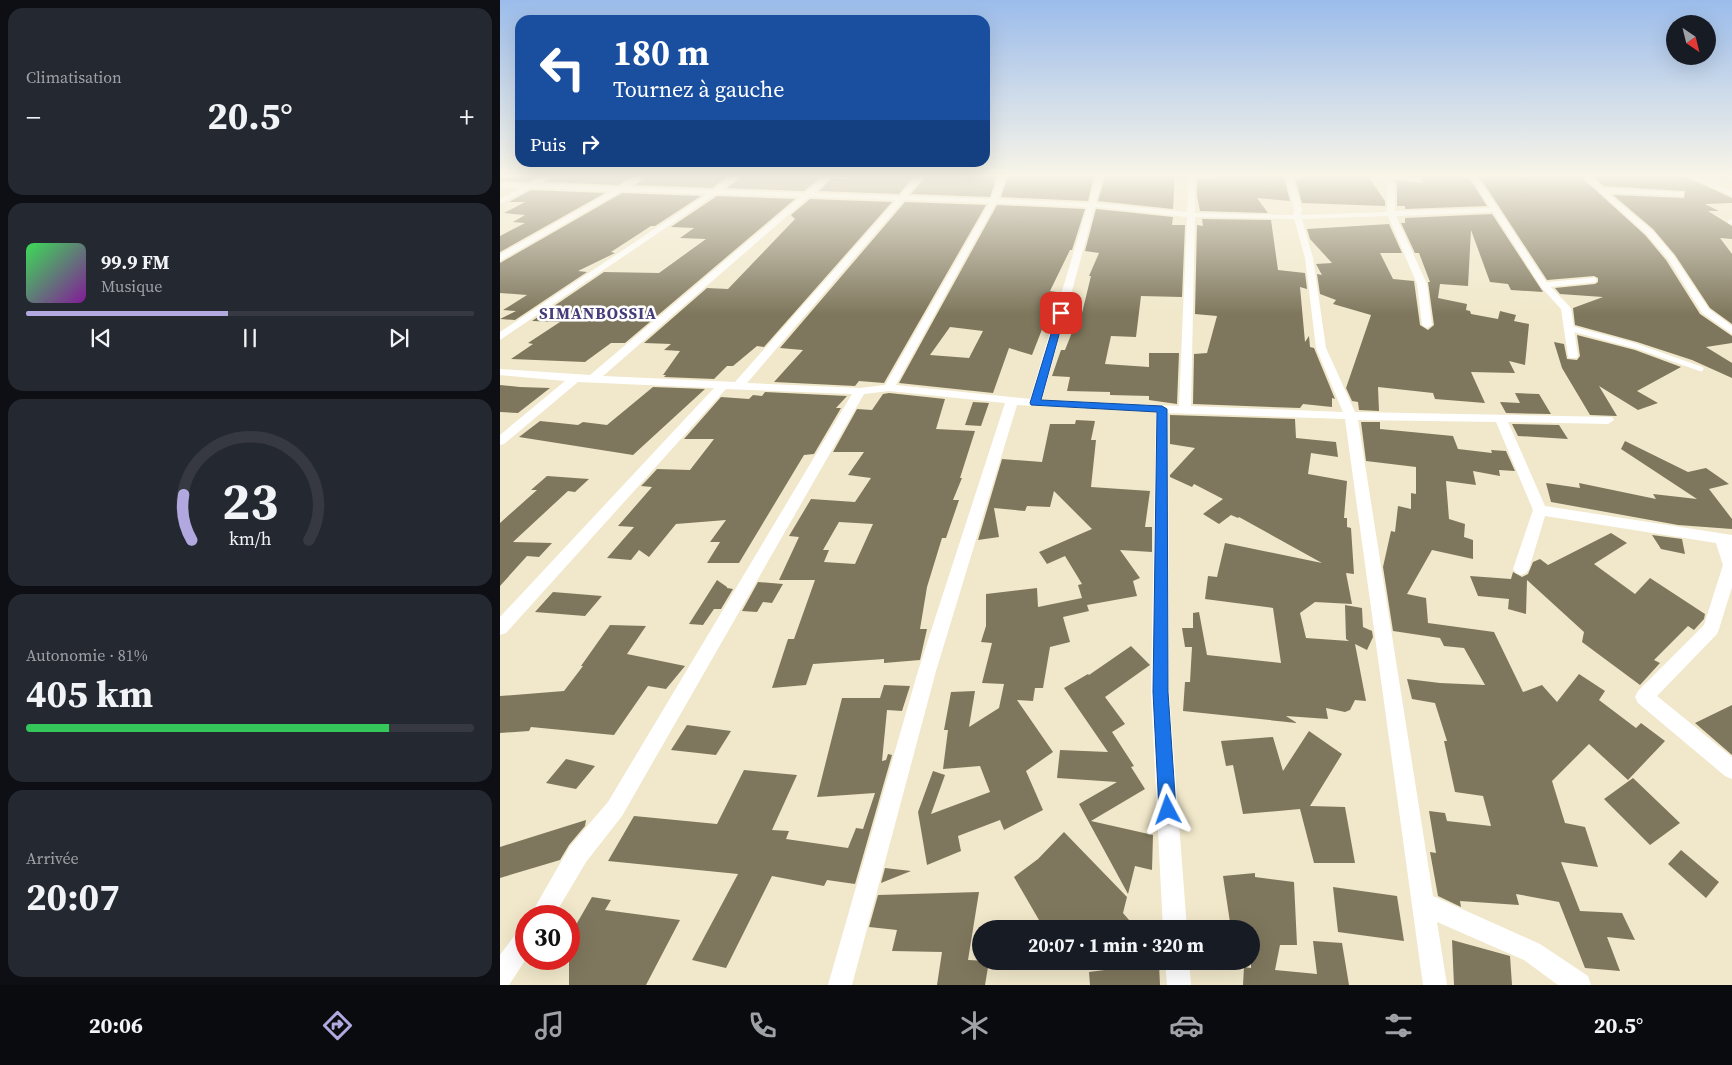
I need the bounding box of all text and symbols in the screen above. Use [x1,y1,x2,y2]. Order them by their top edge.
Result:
north arrow [1666,15,1716,65]
map controls [1666,15,1716,65]
text: 180 m [613,29,709,77]
icon: left [530,35,595,100]
text: Climatisation [26,66,122,88]
text: Tournez à gauche [613,74,784,104]
text: 20.5° [207,90,293,142]
text: − [26,98,41,136]
text: + [459,98,474,136]
icon: right [576,130,604,158]
text: Puis [530,131,566,157]
text: 99.9 FM [101,249,170,275]
text: Musique [101,275,162,297]
pin [1040,292,1082,334]
icon: arrive [1047,299,1075,327]
district label: SIMANBOSSIA [539,302,657,324]
icon: previous [87,324,115,352]
icon: pause [236,324,264,352]
icon: next [385,324,413,352]
text: 23 [222,465,278,536]
text: km/h [229,526,272,551]
text: Autonomie · 81% [26,644,148,666]
text: 405 km [26,668,153,720]
position arrow [1141,783,1193,835]
text: Arrivée [26,847,79,869]
text: 20:07 [26,871,120,923]
speed limit sign: 30 [515,905,580,970]
text: 20:07 · 1 min · 320 m [1028,932,1204,958]
icon: directions [320,1008,355,1043]
icon: music [532,1008,567,1043]
icon: phone [745,1008,780,1043]
icon: climate [957,1008,992,1043]
icon: car [1169,1008,1204,1043]
icon: filters [1381,1008,1416,1043]
text: 20:06 [89,1010,143,1040]
text: 20.5° [1594,1010,1643,1040]

